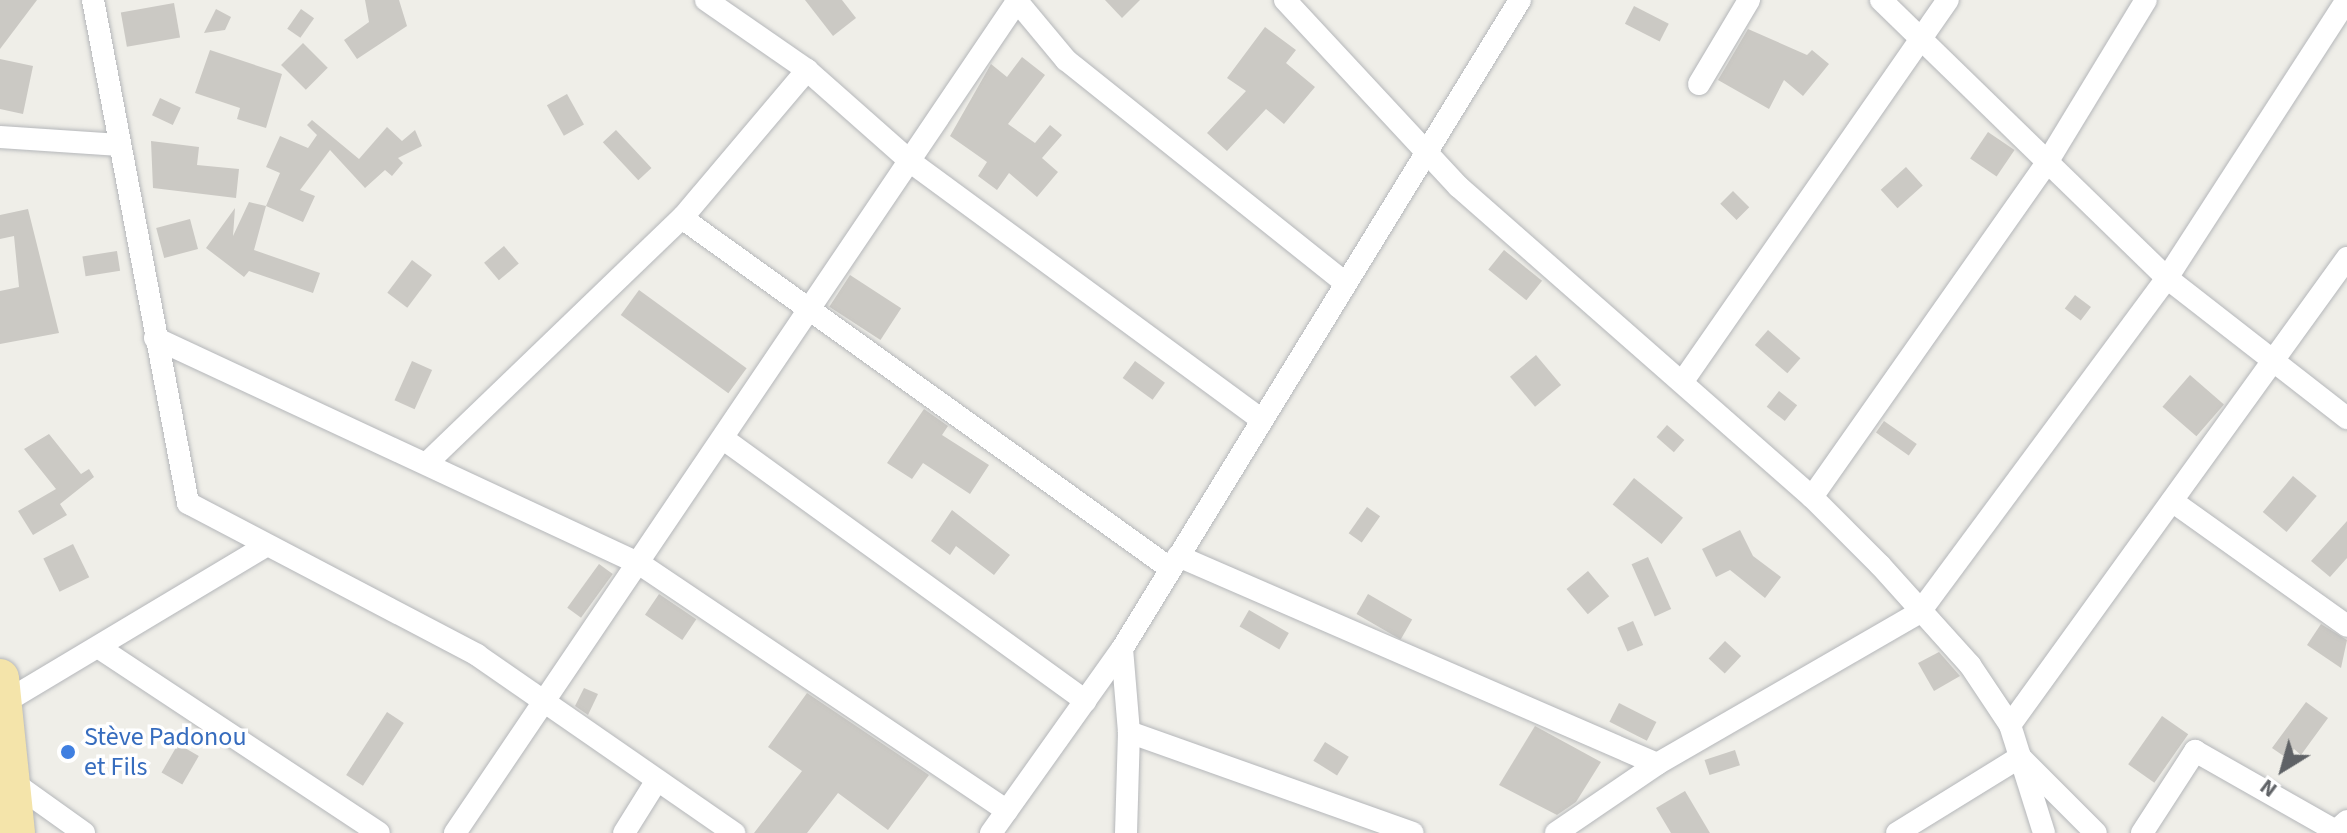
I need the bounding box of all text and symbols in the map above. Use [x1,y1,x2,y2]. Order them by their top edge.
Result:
place label: Stève Padonou et Fils [84,721,247,782]
north arrow [2243,729,2323,809]
marker: Stève Padonou et Fils [59,743,77,761]
text: N [2253,771,2284,805]

